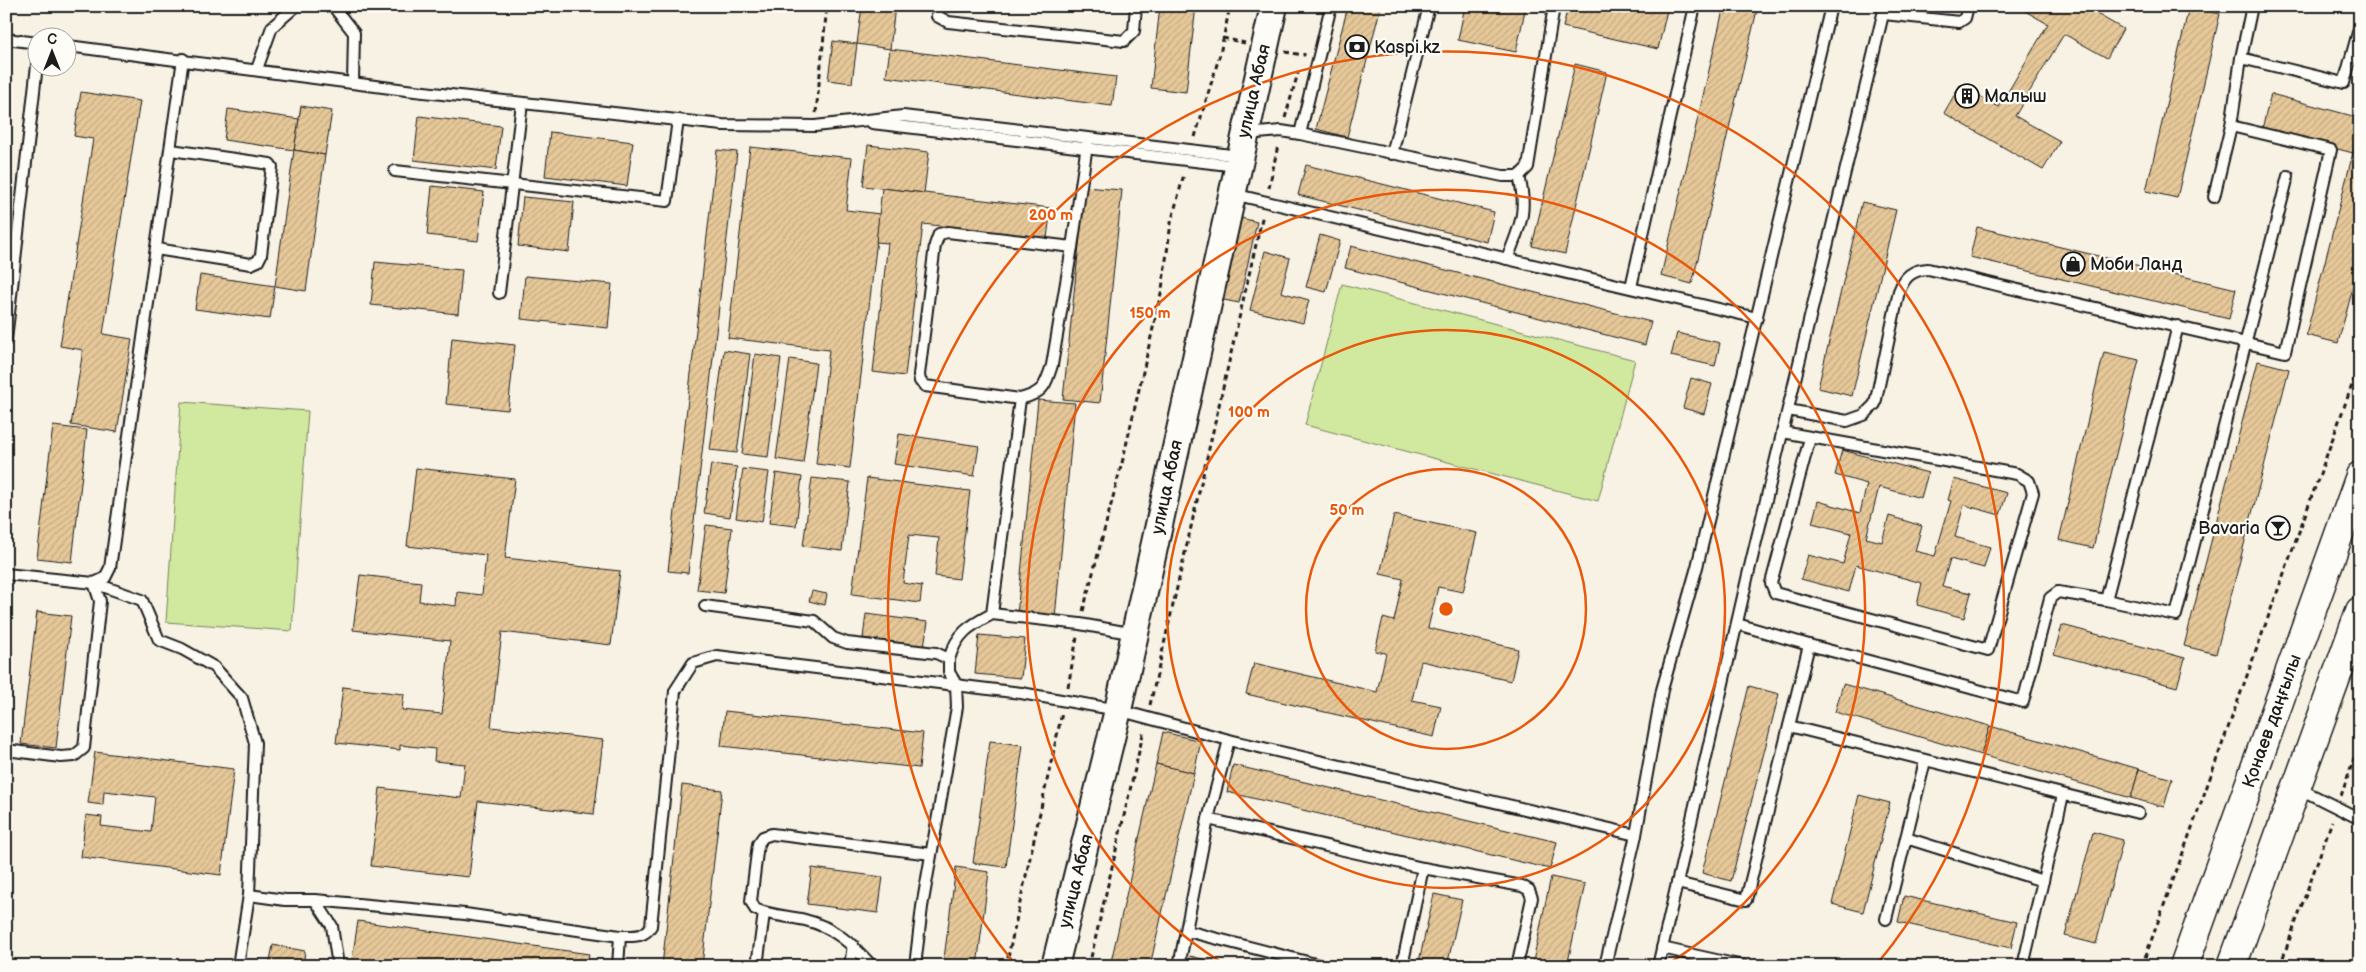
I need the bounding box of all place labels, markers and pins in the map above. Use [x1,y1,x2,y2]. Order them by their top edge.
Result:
bank icon: Kaspi.kz [1344,34,1370,60]
place label: Kaspi.kz [1374,37,1440,58]
building icon: Малыш [1954,83,1980,109]
place label: Малыш [1984,86,2047,107]
shop icon: Моби Ланд [2060,251,2086,277]
place label: Моби Ланд [2090,254,2182,275]
bar icon: Bavaria [2265,515,2291,541]
place label: Bavaria [2198,518,2260,539]
centre of rings [1437,600,1455,618]

